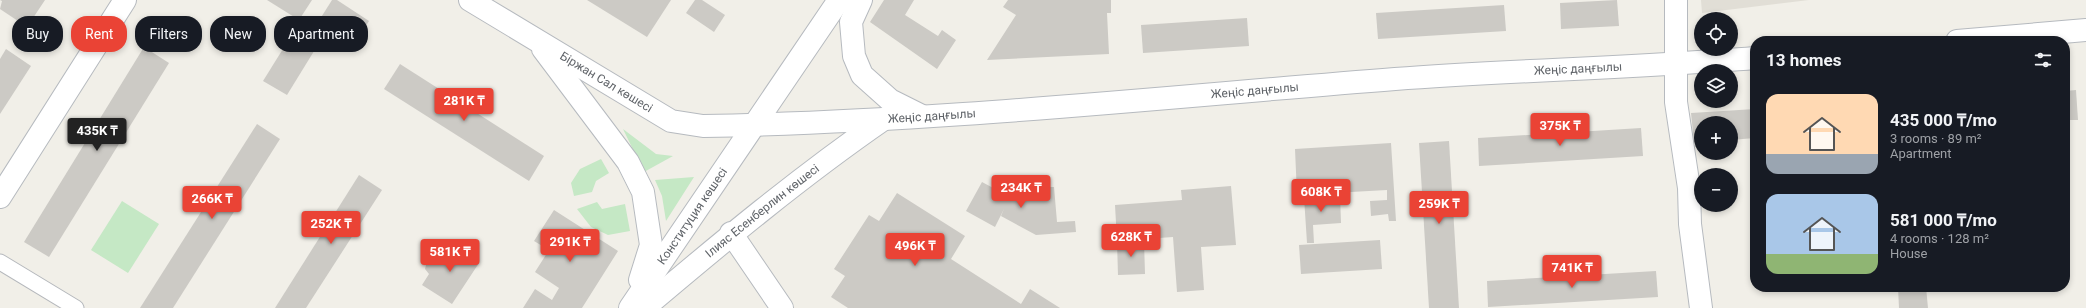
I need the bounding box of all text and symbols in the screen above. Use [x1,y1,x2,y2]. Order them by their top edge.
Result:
map controls [1694,12,1738,212]
button: locate [1694,12,1738,56]
chip: Buy [12,16,63,52]
chip: Rent [71,16,127,52]
chip: Filters [135,16,202,52]
chip: New [210,16,266,52]
chip: Apartment [274,16,368,52]
street label: Біржан Сал көшесі [557,49,655,115]
icon: filters [2032,49,2054,71]
text: 13 homes [1766,50,1842,70]
street label: Жеңіс даңғылы [1534,60,1622,78]
button: layers [1694,64,1738,108]
street label: Жеңіс даңғылы [1210,80,1299,101]
pin: 281K ₸ [431,88,497,122]
text: 281K ₸ [444,93,484,108]
street label: Жеңіс даңғылы [887,106,976,126]
icon: home [1798,110,1846,158]
text: 435 000 ₸/mo [1890,110,1997,130]
pin: 375K ₸ [1527,113,1593,147]
button: + [1694,116,1738,160]
pin: 435K ₸ [64,118,130,152]
text: 375K ₸ [1540,118,1580,133]
text: 435K ₸ [77,123,117,138]
text: 3 rooms · 89 m² [1890,131,1982,146]
text: Apartment [1890,146,1952,161]
street label: Ілияс Есенберлин көшесі [703,161,822,260]
street label: Конституция көшесі [655,165,730,267]
button: − [1694,168,1738,212]
pin: 234K ₸ [988,175,1054,209]
pin: 608K ₸ [1288,179,1354,213]
text: 234K ₸ [1001,180,1041,195]
text: 608K ₸ [1301,184,1341,199]
pin: 266K ₸ [179,186,245,220]
text: 266K ₸ [192,191,232,206]
pin: 259K ₸ [1406,191,1472,225]
text: 259K ₸ [1419,196,1459,211]
icon: home [1798,210,1846,258]
text: 581 000 ₸/mo [1890,210,1997,230]
pin: 252K ₸ [298,211,364,245]
text: 252K ₸ [311,216,351,231]
pin: 628K ₸ [1098,224,1164,258]
pin: 291K ₸ [537,229,603,263]
text: 628K ₸ [1111,229,1151,244]
text: 4 rooms · 128 m² [1890,231,1989,246]
pin: 496K ₸ [882,233,948,267]
text: 291K ₸ [550,234,590,249]
text: 496K ₸ [895,238,935,253]
pin: 581K ₸ [417,239,483,273]
text: 581K ₸ [430,244,470,259]
text: House [1890,246,1927,261]
pin: 741K ₸ [1539,255,1605,289]
text: 741K ₸ [1552,260,1592,275]

